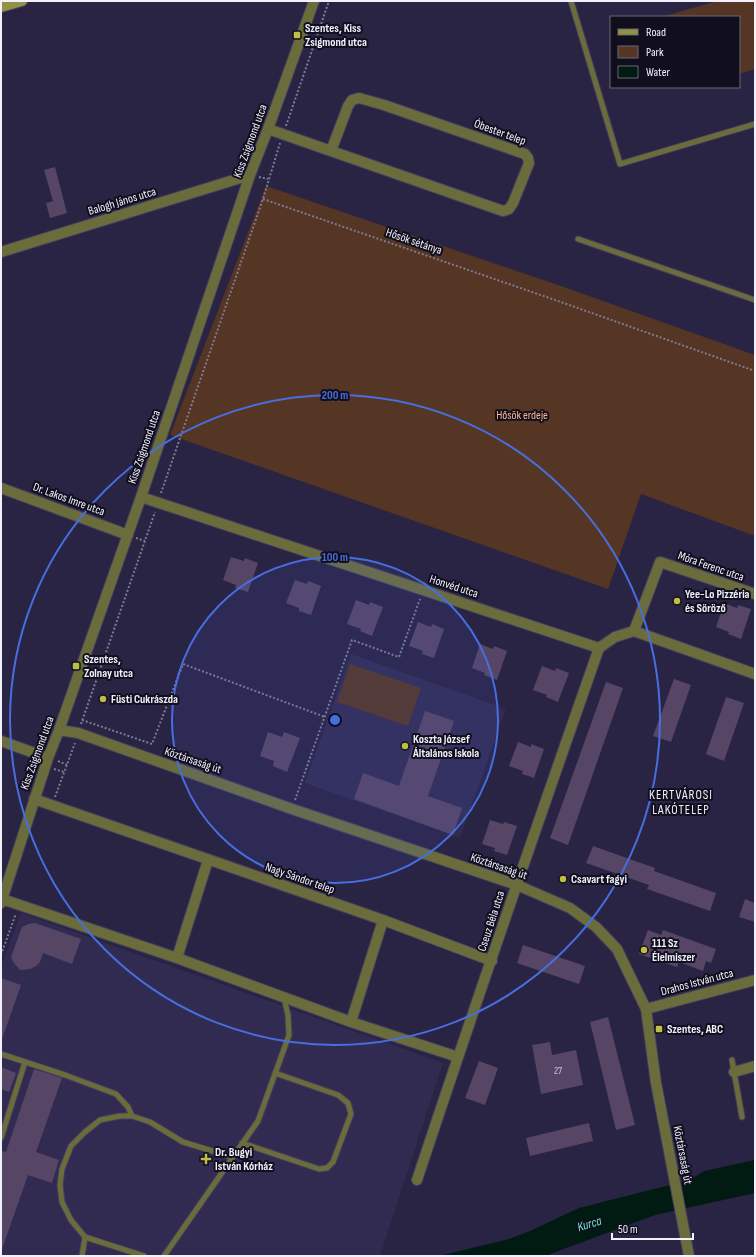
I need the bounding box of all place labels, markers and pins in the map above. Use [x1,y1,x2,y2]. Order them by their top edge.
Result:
place label: Szentes, Kiss Zsigmond utca [305,21,367,50]
marker: Szentes, Kiss Zsigmond utca [292,30,302,40]
place label: Yee-Lo Pizzéria és Söröző [685,587,750,616]
marker: Yee-Lo Pizzéria és Söröző [672,596,682,606]
place label: Szentes, Zolnay utca [84,652,133,681]
marker: Szentes, Zolnay utca [71,661,81,671]
place label: Füsti Cukrászda [111,692,178,707]
marker: Füsti Cukrászda [98,694,108,704]
centre of rings [328,713,342,727]
place label: Koszta József Általános Iskola [412,732,479,761]
marker: Koszta József Általános Iskola [400,741,410,751]
place label: Csavart fagyi [571,872,627,887]
marker: Csavart fagyi [558,874,568,884]
place label: 111 Sz Élelmiszer [652,936,696,965]
marker: 111 Sz Élelmiszer [639,945,649,955]
place label: Szentes, ABC [667,1022,723,1037]
marker: Szentes, ABC [654,1024,664,1034]
place label: Dr. Bugyi István Kórház [215,1145,273,1174]
marker: Dr. Bugyi István Kórház [200,1153,212,1165]

